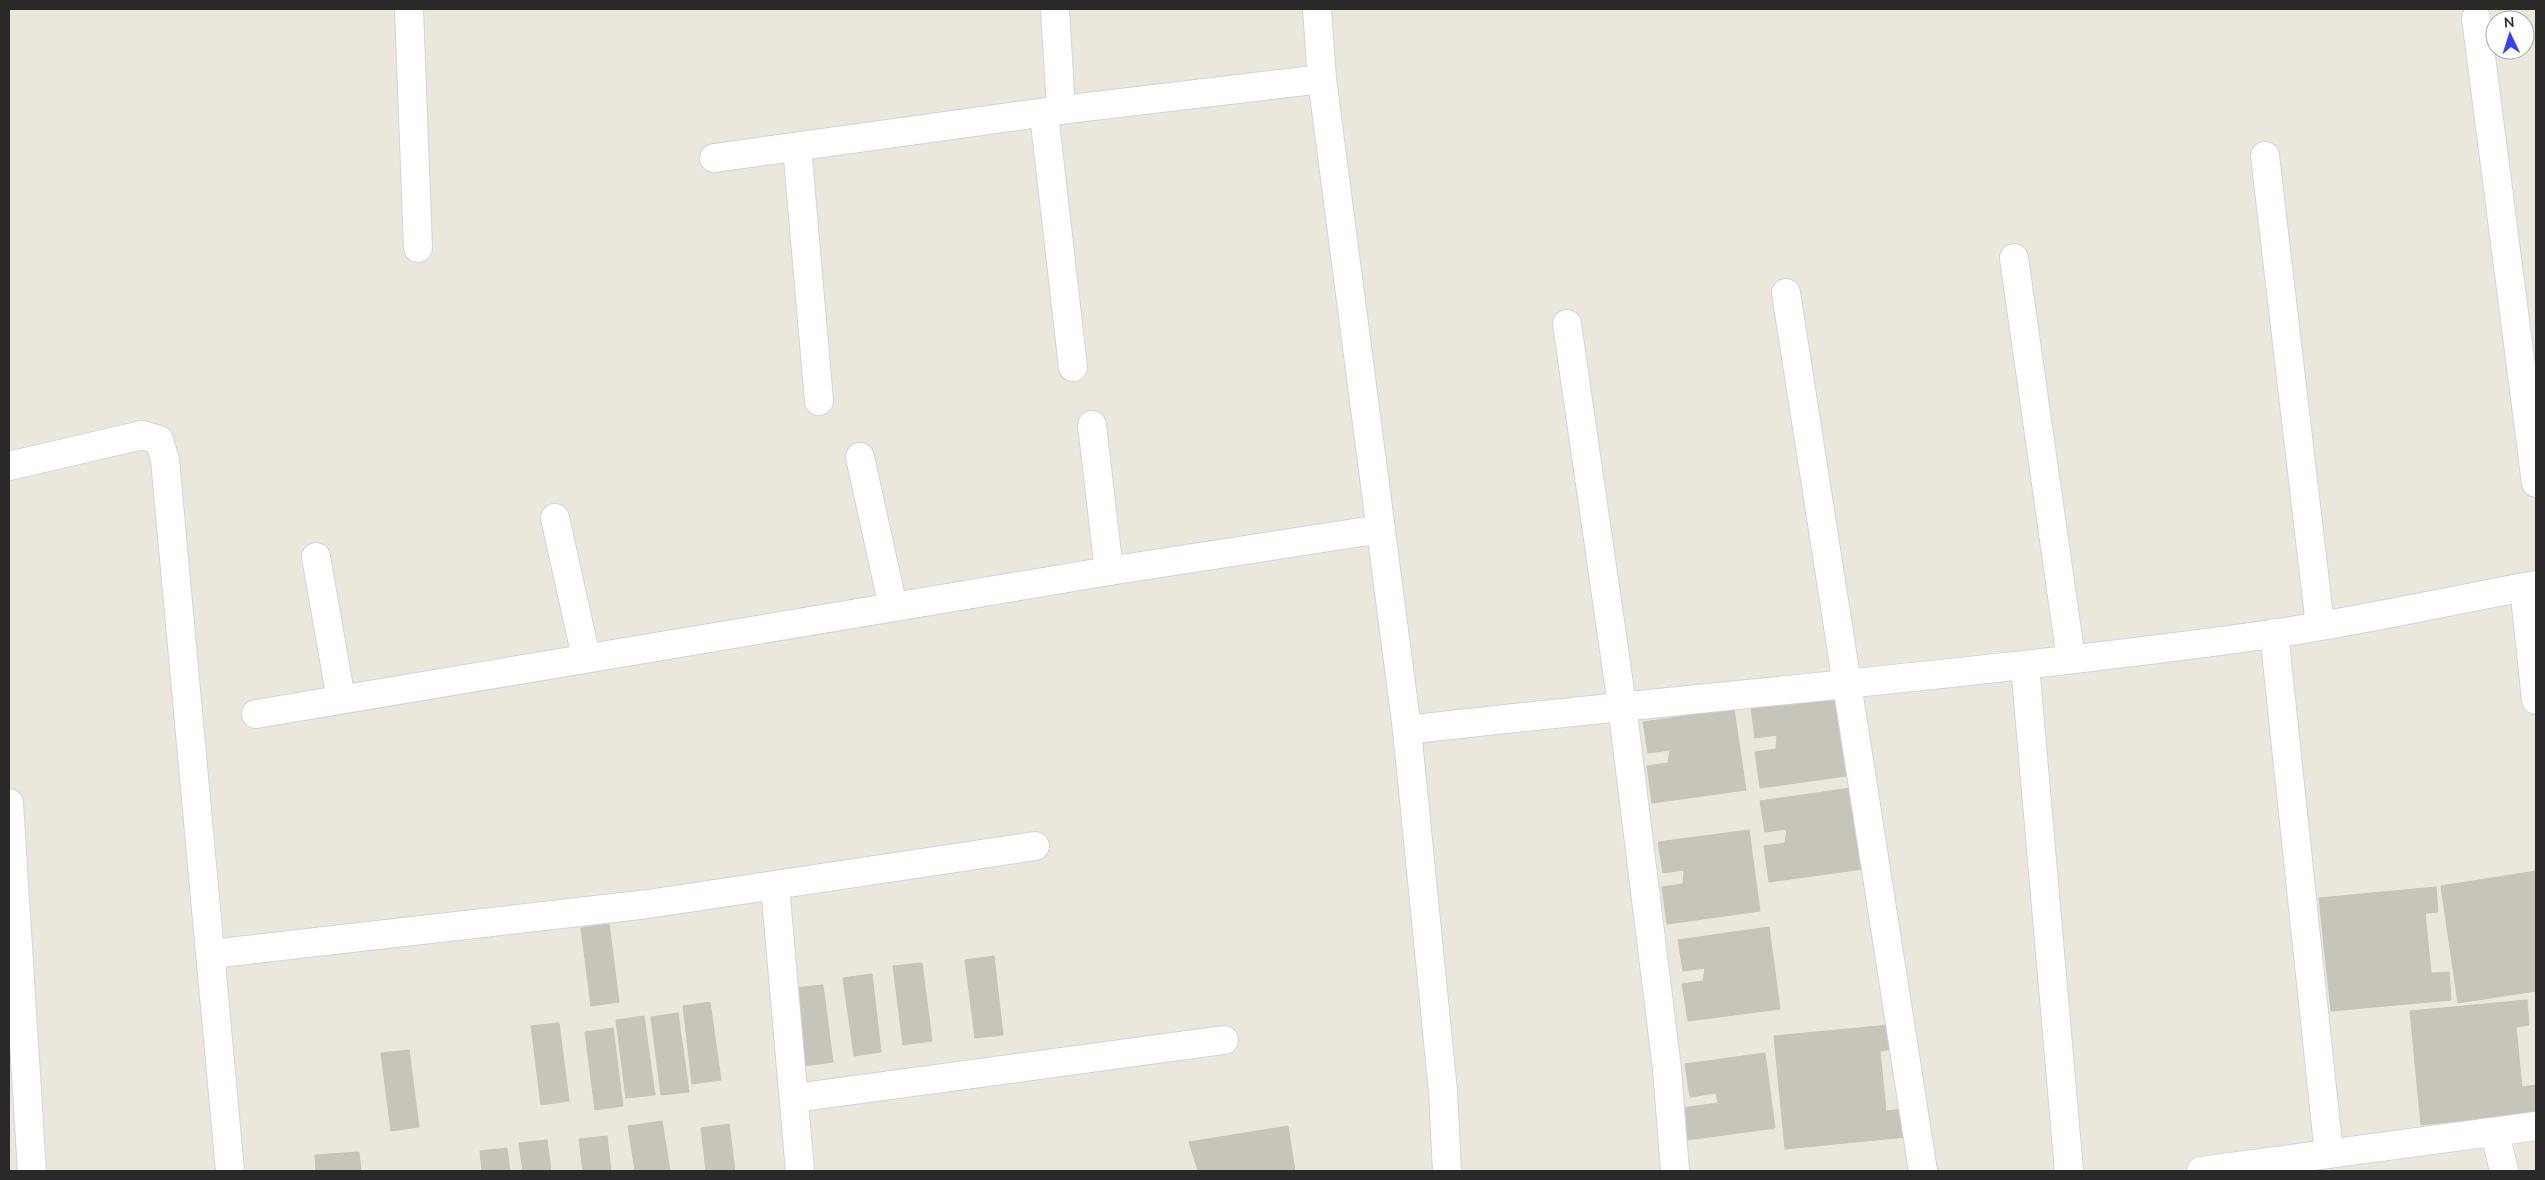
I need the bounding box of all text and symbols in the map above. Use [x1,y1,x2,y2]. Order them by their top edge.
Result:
north arrow [2485,10,2535,60]
text: N [2503,13,2515,32]

